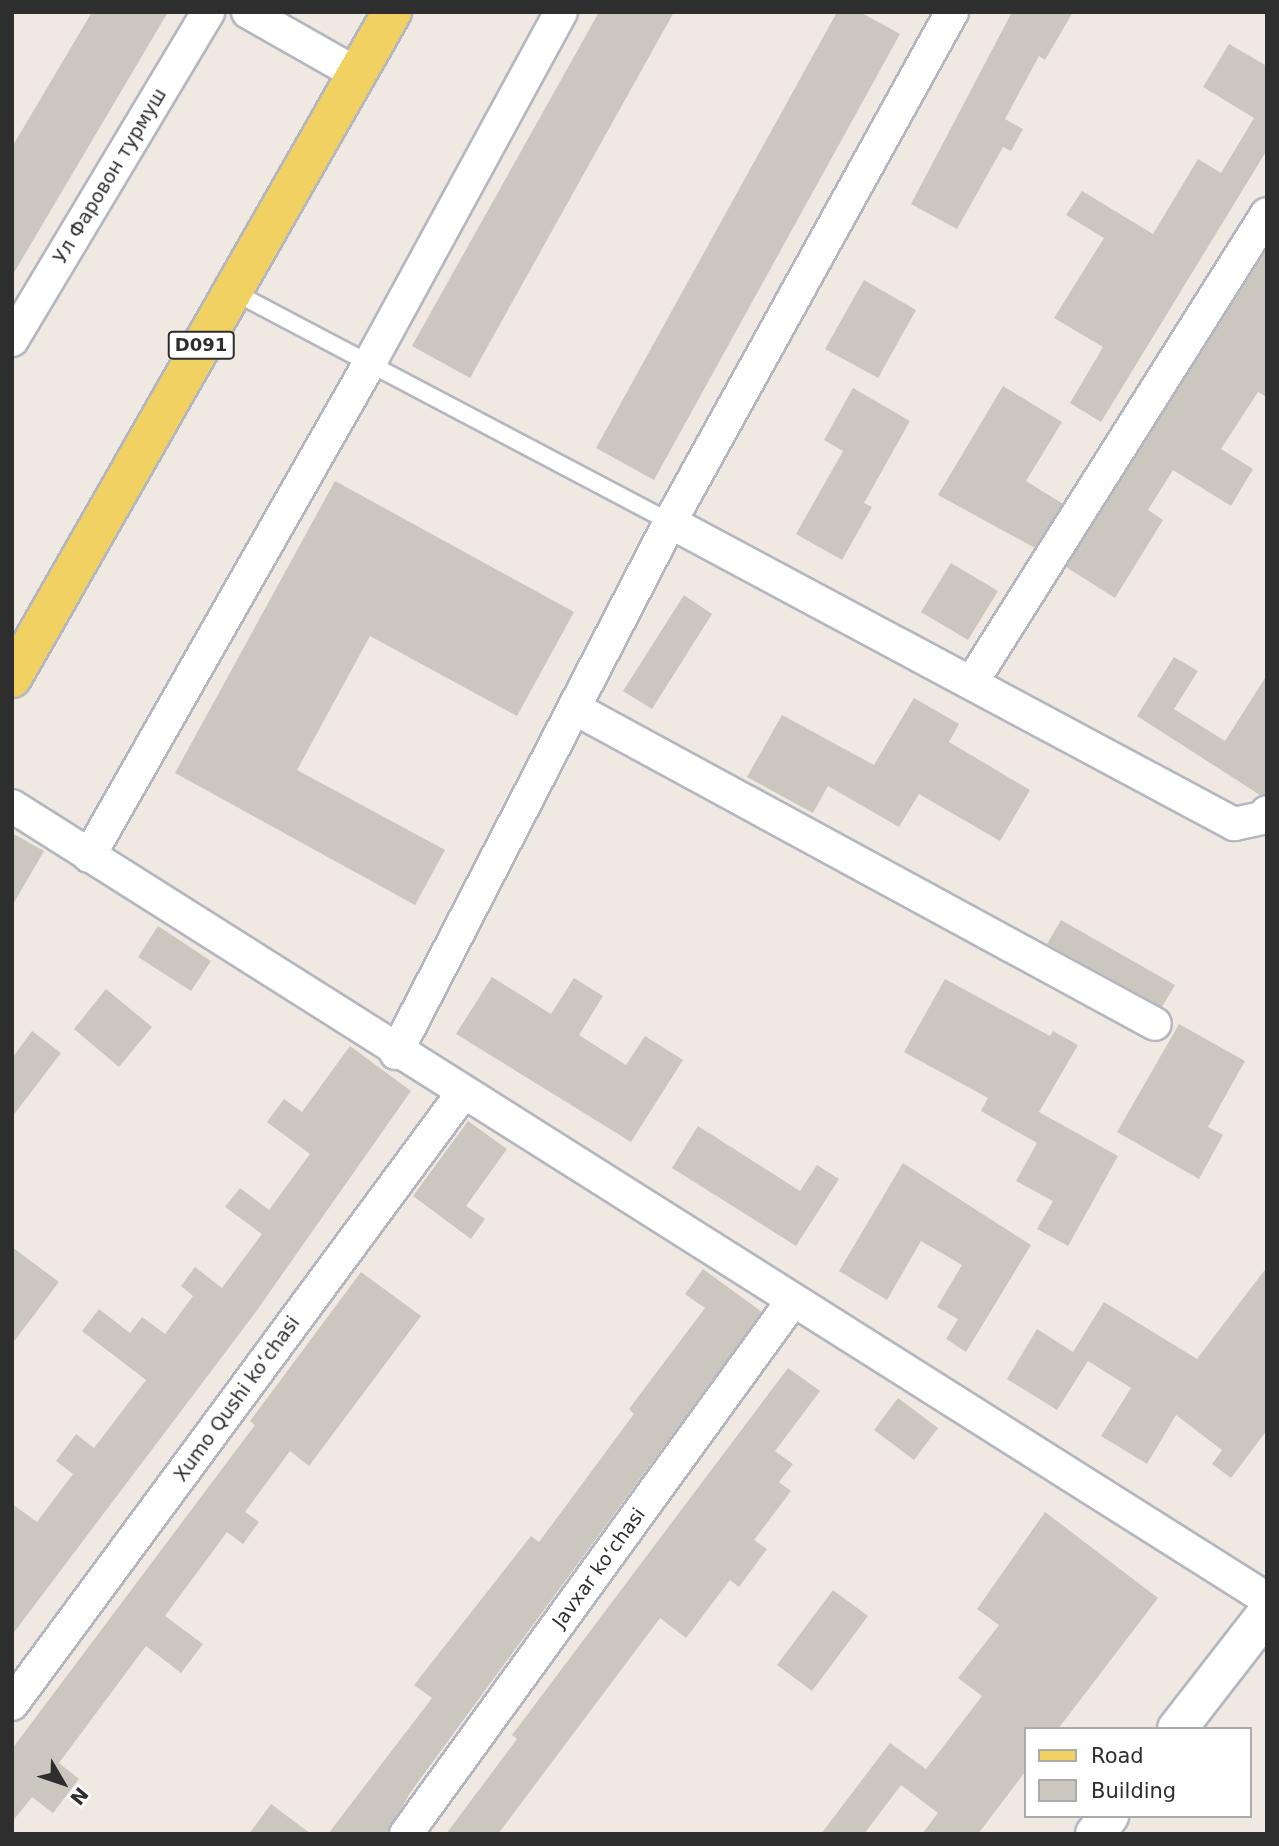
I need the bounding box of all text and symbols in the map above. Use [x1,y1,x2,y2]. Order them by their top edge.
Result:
street label: Ул Фаровон турмуш [49,84,171,268]
road number: D091 [166,330,236,360]
street label: Xumo Qushi koʻchasi [169,1312,305,1486]
street label: Javxar koʻchasi [548,1504,650,1632]
legend [1024,1727,1251,1818]
text: Road [1091,1744,1144,1768]
north arrow [28,1748,98,1818]
text: Building [1091,1779,1176,1803]
text: N [66,1783,93,1809]

